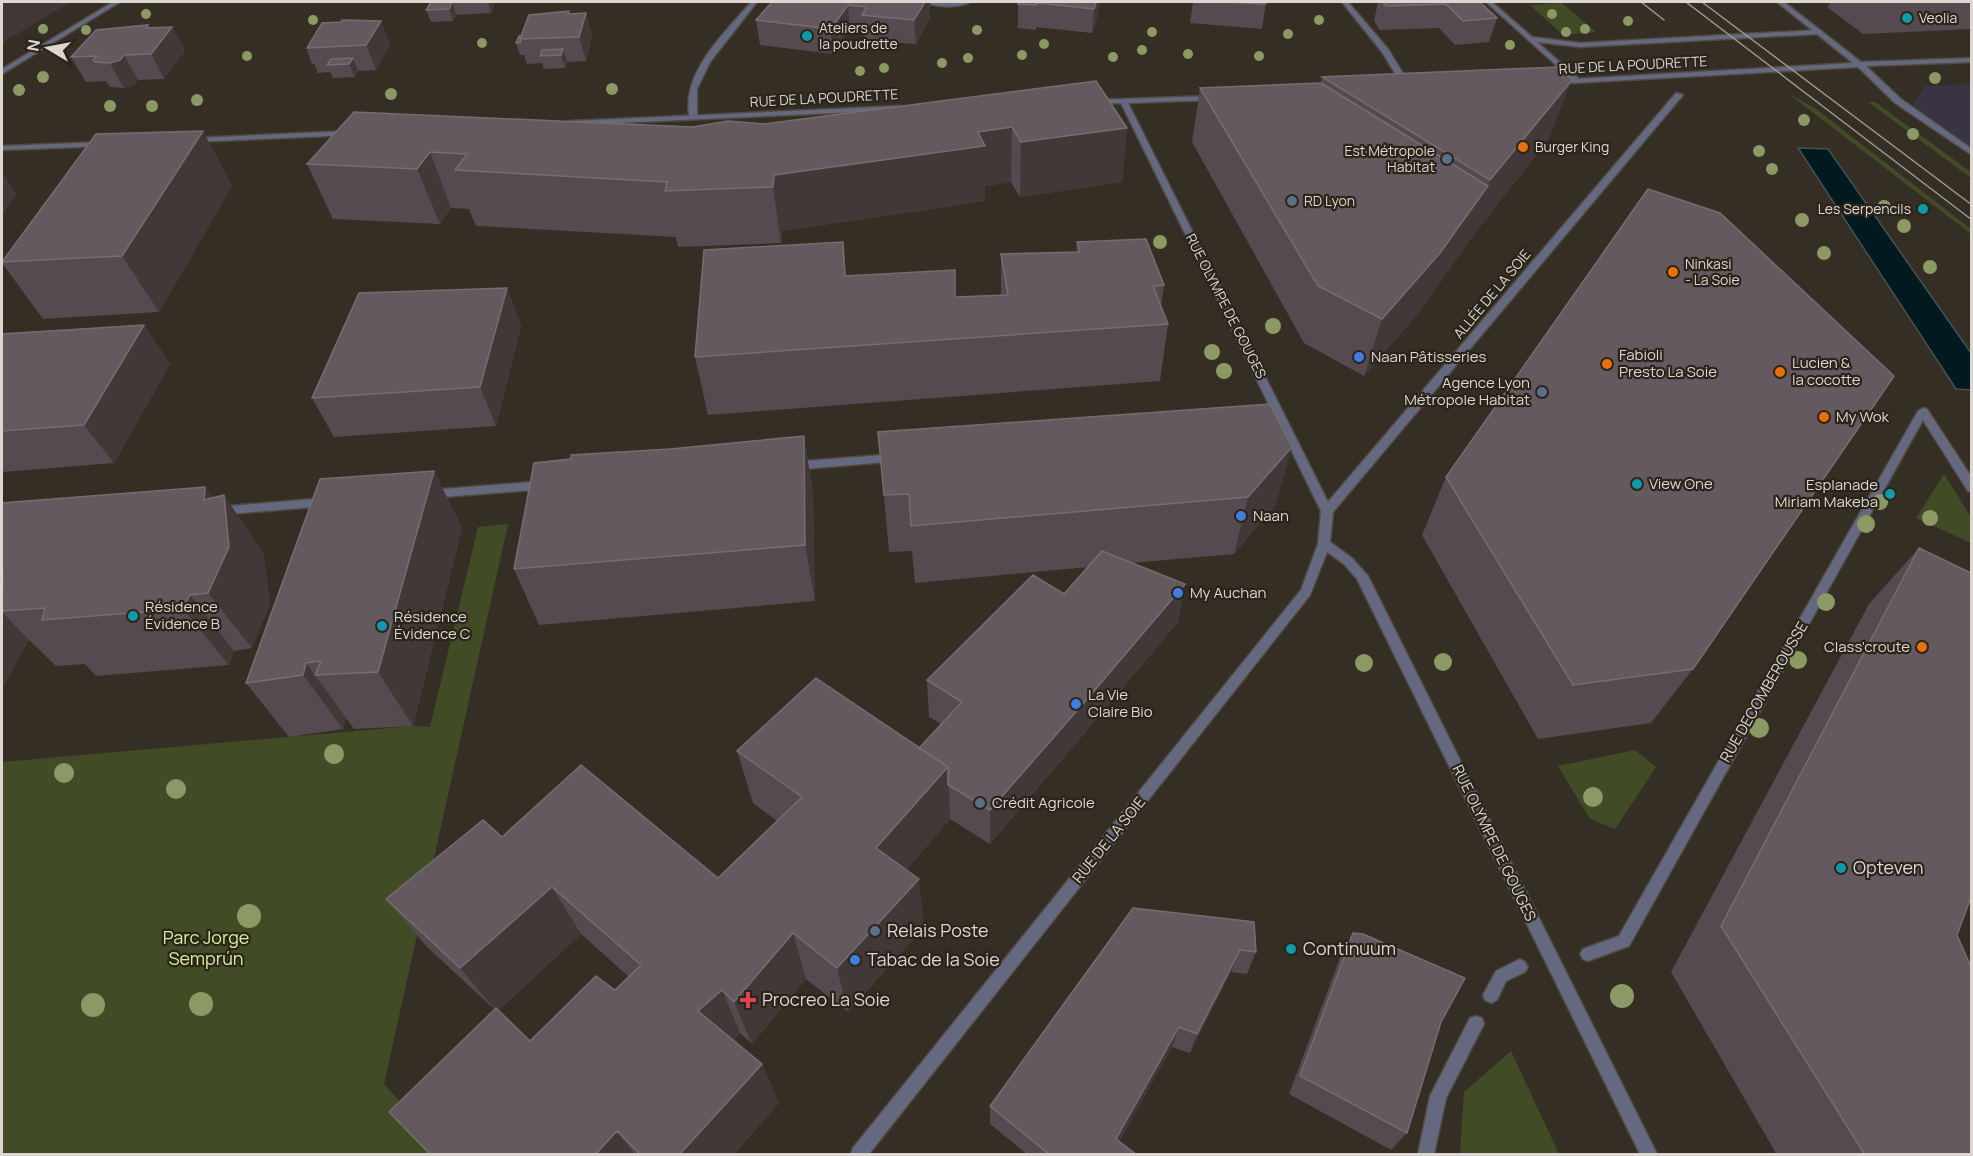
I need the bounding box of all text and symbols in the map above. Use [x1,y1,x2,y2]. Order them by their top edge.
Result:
place label: Veolia [1919,8,1957,27]
marker: Veolia [1900,11,1914,25]
north arrow [18,18,78,78]
place label: Ateliers de la poudrette [819,18,898,53]
marker: Ateliers de la poudrette [800,29,814,43]
text: N [21,38,45,53]
street label: RUE DE LA POUDRETTE [1558,51,1708,78]
street label: RUE DE LA POUDRETTE [749,84,899,111]
place label: Burger King [1535,137,1609,156]
marker: Burger King [1516,140,1530,154]
place label: Est Métropole Habitat [1344,141,1435,176]
marker: Est Métropole Habitat [1440,152,1454,166]
place label: RD Lyon [1304,191,1355,210]
marker: RD Lyon [1285,194,1299,208]
place label: Les Serpencils [1818,199,1911,218]
marker: Les Serpencils [1916,202,1930,216]
street label: RUE OLYMPE DE GOUGES [1182,230,1271,382]
street label: ALLÉE DE LA SOIE [1449,245,1535,342]
place label: Ninkasi - La Soie [1685,254,1740,289]
marker: Ninkasi - La Soie [1666,265,1680,279]
place label: Fabioli Presto La Soie [1619,344,1717,382]
place label: Naan Pâtisseries [1371,346,1487,367]
marker: Naan Pâtisseries [1352,350,1366,364]
place label: Lucien & la cocotte [1792,352,1861,390]
marker: Fabioli Presto La Soie [1600,357,1614,371]
marker: Lucien & la cocotte [1773,365,1787,379]
place label: Agence Lyon Métropole Habitat [1404,372,1530,410]
marker: Agence Lyon Métropole Habitat [1535,385,1549,399]
place label: My Wok [1836,406,1890,427]
marker: My Wok [1817,410,1831,424]
place label: View One [1649,473,1713,494]
place label: Esplanade Miriam Makeba [1775,474,1878,512]
marker: View One [1630,477,1644,491]
marker: Esplanade Miriam Makeba [1883,487,1897,501]
place label: Naan [1253,505,1289,526]
marker: Naan [1234,509,1248,523]
place label: My Auchan [1190,582,1266,603]
marker: My Auchan [1171,586,1185,600]
place label: Résidence Évidence B [145,596,220,634]
place label: Résidence Évidence C [394,606,471,644]
marker: Résidence Évidence B [126,609,140,623]
street label: RUE DECOMBEROUSSE [1715,617,1813,766]
marker: Résidence Évidence C [375,619,389,633]
place label: Class'croute [1824,636,1910,657]
marker: Class'croute [1915,640,1929,654]
place label: La Vie Claire Bio [1088,684,1153,722]
marker: La Vie Claire Bio [1069,697,1083,711]
street label: RUE OLYMPE DE GOUGES [1447,761,1542,925]
place label: Crédit Agricole [992,792,1095,813]
street label: RUE DE LA SOIE [1067,792,1150,887]
marker: Crédit Agricole [973,796,987,810]
place label: Opteven [1853,855,1923,879]
marker: Opteven [1834,861,1848,875]
place label: Relais Poste [887,918,989,942]
marker: Relais Poste [868,924,882,938]
park label: Parc Jorge Semprún [163,925,249,970]
place label: Continuum [1303,936,1396,960]
marker: Continuum [1284,942,1298,956]
place label: Tabac de la Soie [867,947,1000,971]
marker: Tabac de la Soie [848,953,862,967]
place label: Procreo La Soie [762,987,890,1011]
marker: Procreo La Soie [739,991,757,1009]

